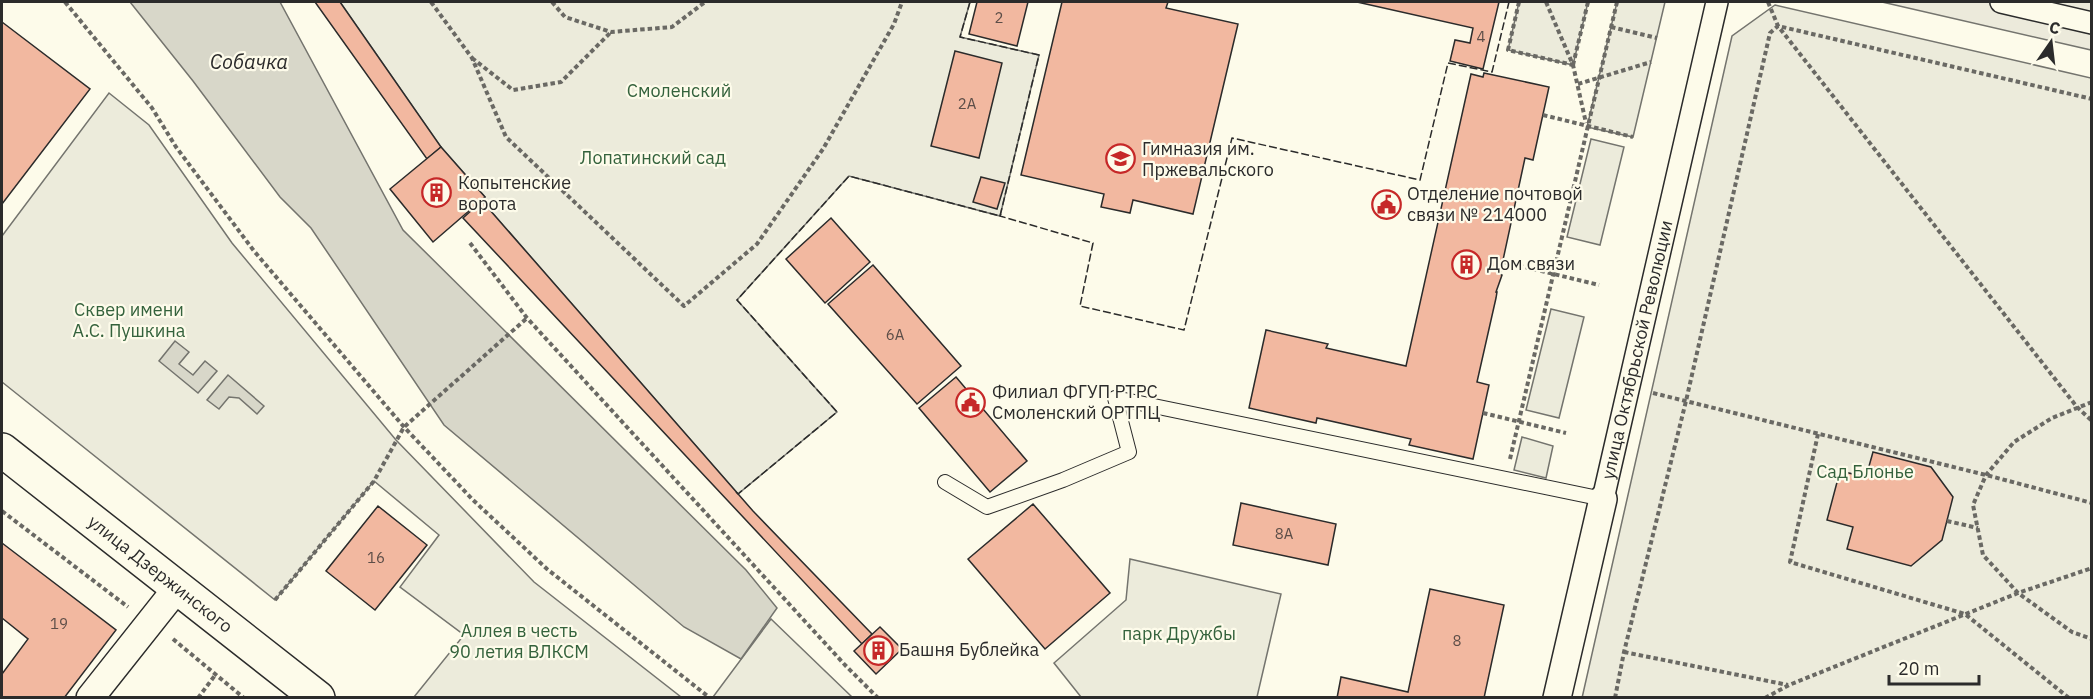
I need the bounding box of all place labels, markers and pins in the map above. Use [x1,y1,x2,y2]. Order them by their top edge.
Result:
place label: Гимназия им. Пржевальского [1142,137,1274,181]
school or university icon: Гимназия им. Пржевальского [1105,143,1137,175]
place label: Копытенские ворота [458,171,571,215]
building icon: Копытенские ворота [421,177,453,209]
place label: Отделение почтовой связи № 214000 [1407,182,1583,226]
public building icon: Отделение почтовой связи № 214000 [1370,188,1402,220]
building icon: Дом связи [1450,248,1482,280]
place label: Дом связи [1487,252,1575,275]
place label: Филиал ФГУП РТРС Смоленский ОРТПЦ [992,380,1160,424]
public building icon: Филиал ФГУП РТРС Смоленский ОРТПЦ [955,386,987,418]
building icon: Башня Бублейка [862,634,894,666]
place label: Башня Бублейка [899,638,1040,661]

